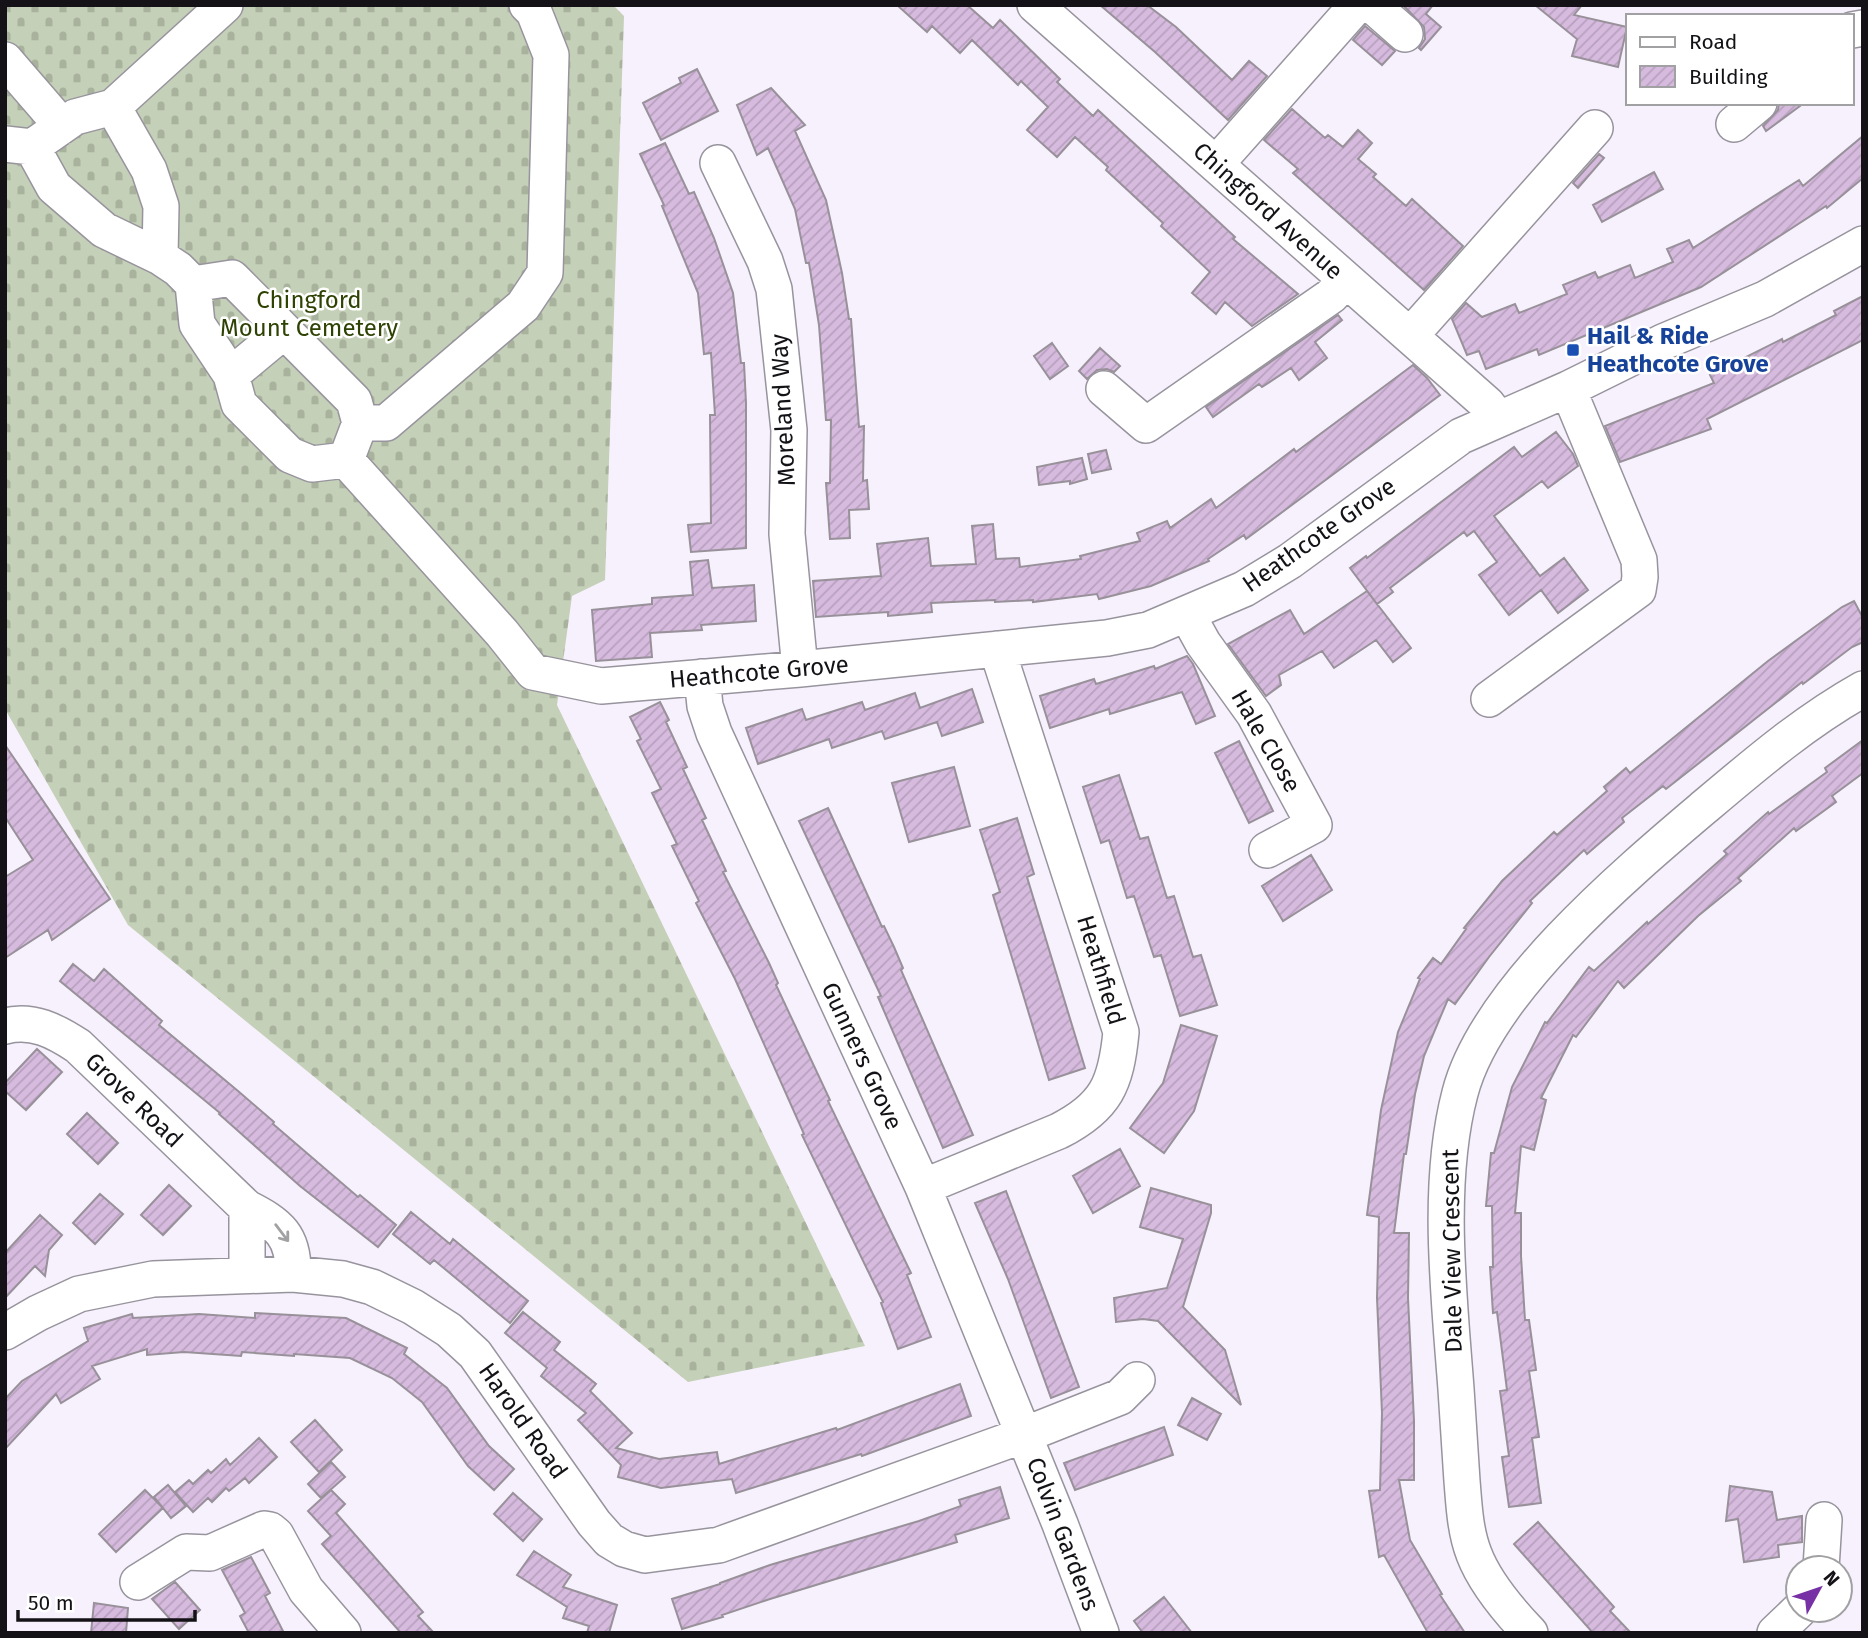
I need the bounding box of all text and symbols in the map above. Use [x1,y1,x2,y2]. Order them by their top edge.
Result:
legend [1626,14,1854,105]
text: Road [1689,29,1737,55]
text: Building [1689,64,1768,90]
street label: Chingford Avenue [1188,137,1348,285]
park label: Chingford Mount Cemetery [220,286,398,342]
place label: Hail & Ride Heathcote Grove [1587,322,1769,378]
street label: Moreland Way [765,333,801,487]
marker: Hail & Ride Heathcote Grove [1565,342,1581,358]
street label: Heathcote Grove [1237,472,1401,598]
street label: Heathcote Grove [668,650,850,694]
street label: Hale Close [1225,685,1307,797]
street label: Heathfield [1071,912,1131,1028]
street label: Gunners Grove [816,978,908,1134]
street label: Grove Road [80,1047,188,1153]
street label: Dale View Crescent [1436,1149,1468,1353]
one-way arrow [275,1223,289,1242]
street label: Harold Road [473,1358,573,1484]
street label: Colvin Gardens [1021,1453,1105,1615]
north arrow [1784,1554,1854,1624]
text: N [1819,1566,1845,1591]
scale bar [18,1578,194,1622]
text: 50 m [28,1590,74,1616]

